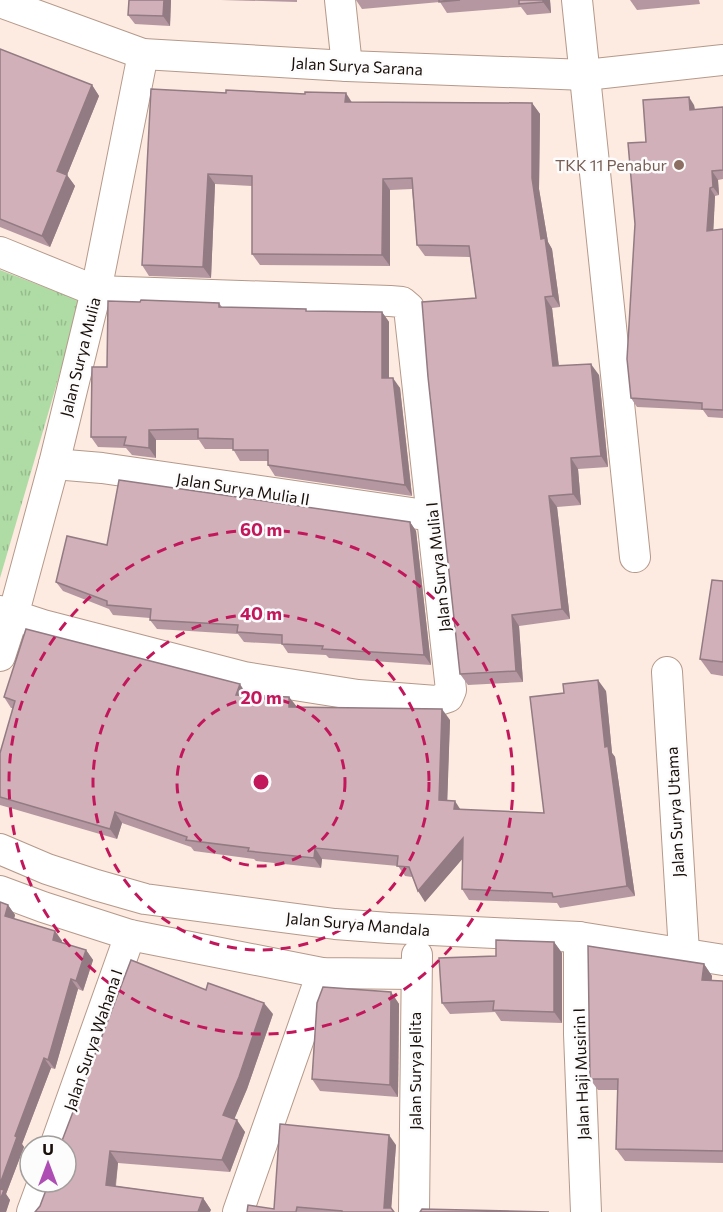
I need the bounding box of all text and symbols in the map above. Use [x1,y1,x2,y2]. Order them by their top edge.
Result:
street label: Jalan Surya Sarana [291,53,423,78]
place label: TKK 11 Penabur [555,155,668,174]
marker: TKK 11 Penabur [672,158,686,172]
street label: Jalan Surya Mulia [55,295,104,419]
street label: Jalan Surya Mulia II [175,469,311,508]
street label: Jalan Surya Mulia I [421,501,454,633]
text: 60 m [240,518,282,540]
text: 40 m [240,602,282,624]
text: 20 m [240,686,282,708]
street label: Jalan Surya Utama [662,746,687,878]
centre of rings [251,772,271,792]
street label: Jalan Surya Mandala [285,908,431,939]
street label: Jalan Surya Wahana I [59,967,126,1113]
street label: Jalan Haji Musirin I [569,1008,592,1140]
street label: Jalan Surya Jelita [405,1012,424,1130]
north arrow [18,1134,78,1194]
text: U [42,1139,54,1158]

